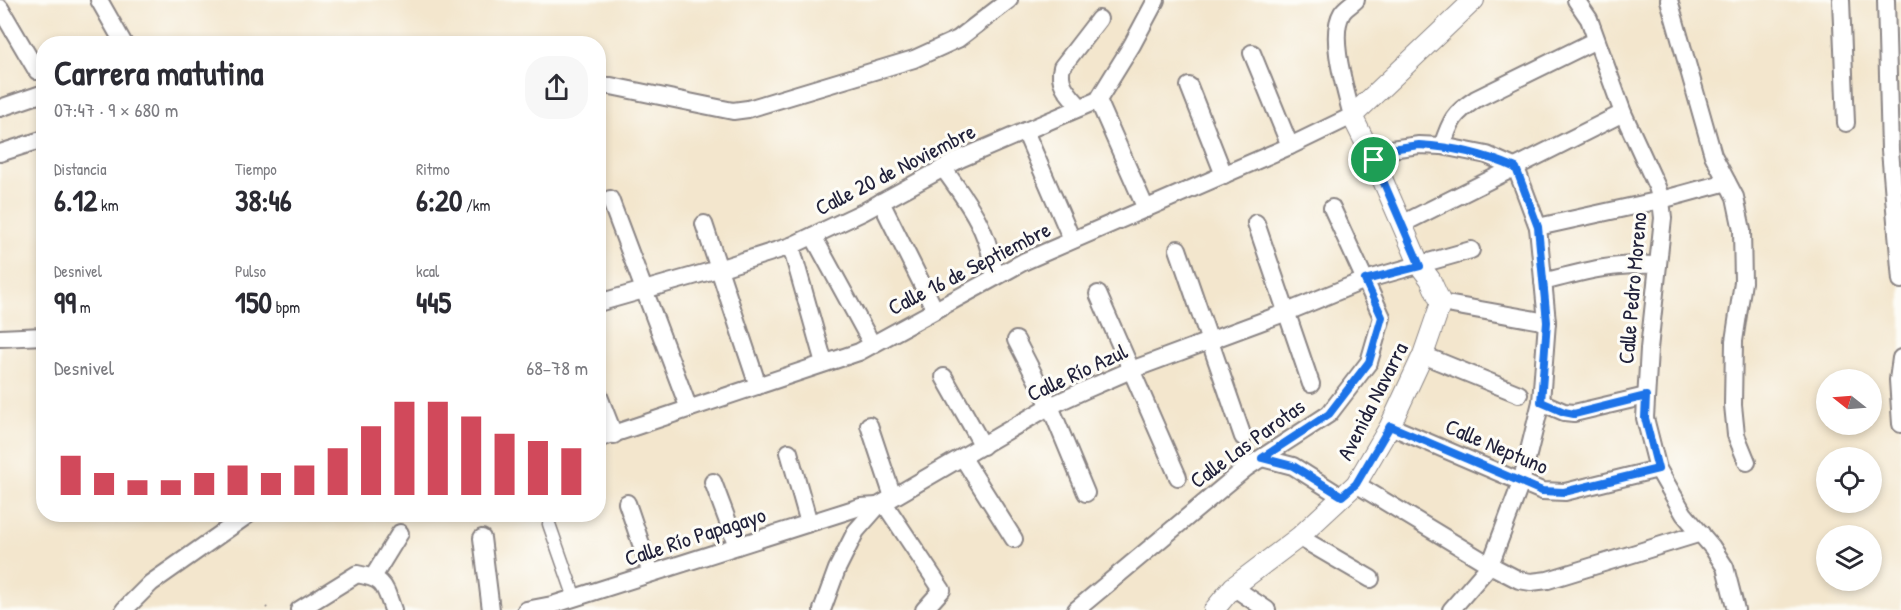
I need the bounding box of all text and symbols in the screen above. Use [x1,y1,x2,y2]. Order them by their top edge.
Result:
text: Carrera matutina [54,51,263,95]
button: share [525,56,588,119]
text: 07:47 · 9 × 680 m [54,96,178,123]
street label: Calle 20 de Noviembre [810,116,980,222]
pin [1348,134,1399,185]
icon: arrive [1357,143,1390,176]
text: Distancia [54,158,106,180]
text: Tiempo [235,158,277,180]
text: Ritmo [416,158,450,180]
text: 6.12 [54,180,97,220]
text: 38:46 [235,180,292,220]
text: 6:20 [416,180,462,220]
text: km [97,194,119,216]
text: /km [462,194,490,216]
street label: Calle Pedro Moreno [1610,211,1654,365]
street label: Calle 16 de Septiembre [882,214,1056,322]
text: Desnivel [54,260,102,282]
text: Pulso [235,260,266,282]
text: kcal [416,260,439,282]
text: 99 [54,282,76,322]
text: 150 [235,282,272,322]
text: 445 [416,282,451,322]
text: m [76,296,91,318]
text: bpm [272,296,300,318]
street label: Calle Río Azul [1022,336,1132,408]
street label: Avenida Navarra [1329,337,1415,465]
text: Desnivel [54,354,114,381]
text: 68–78 m [526,354,588,381]
north arrow [1816,369,1882,435]
map controls [1816,369,1882,591]
street label: Calle Las Parotas [1183,391,1311,495]
street label: Calle Neptuno [1441,411,1553,481]
button: locate [1816,447,1882,513]
street label: Calle Río Papagayo [621,499,769,573]
button: layers [1816,525,1882,591]

